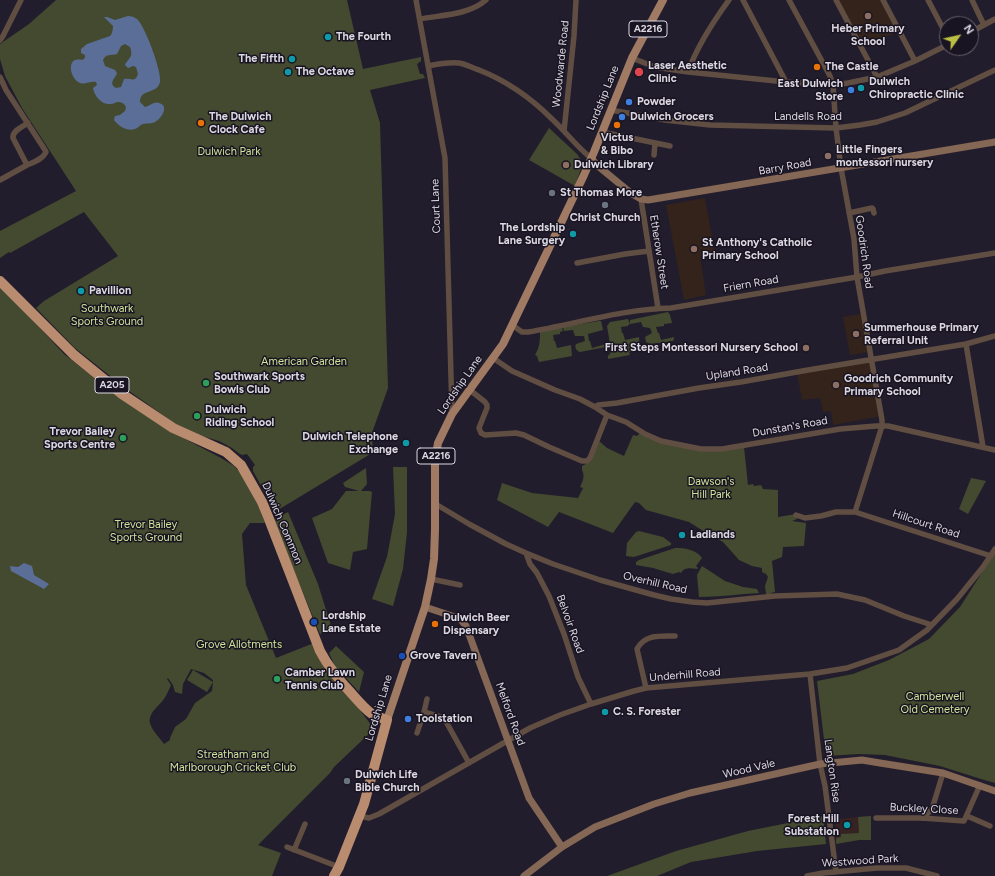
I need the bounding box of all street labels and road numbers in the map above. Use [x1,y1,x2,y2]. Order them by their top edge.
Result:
street label: Woodwarde Road [550,20,572,108]
road number: A2216 [629,21,667,37]
street label: Lordship Lane [584,64,622,132]
street label: Landells Road [774,110,842,124]
street label: Barry Road [757,156,813,178]
street label: Court Lane [428,179,444,233]
street label: Etherow Street [647,214,671,290]
street label: Goodrich Road [852,214,876,290]
street label: Friern Road [722,273,780,295]
street label: Lordship Lane [435,353,485,417]
street label: Upland Road [705,361,769,383]
road number: A205 [95,377,129,393]
street label: Dunstan's Road [751,414,829,440]
road number: A2216 [417,448,455,464]
street label: Dulwich Common [259,480,305,566]
street label: Hillcourt Road [891,507,961,541]
street label: Overhill Road [622,569,688,597]
street label: Belvoir Road [553,593,587,655]
street label: Underhill Road [649,665,721,685]
street label: Lordship Lane [363,673,395,743]
street label: Melford Road [492,681,528,747]
street label: Langton Rise [821,738,843,804]
street label: Wood Vale [722,757,776,781]
street label: Buckley Close [889,801,959,817]
street label: Westwood Park [821,852,899,870]

